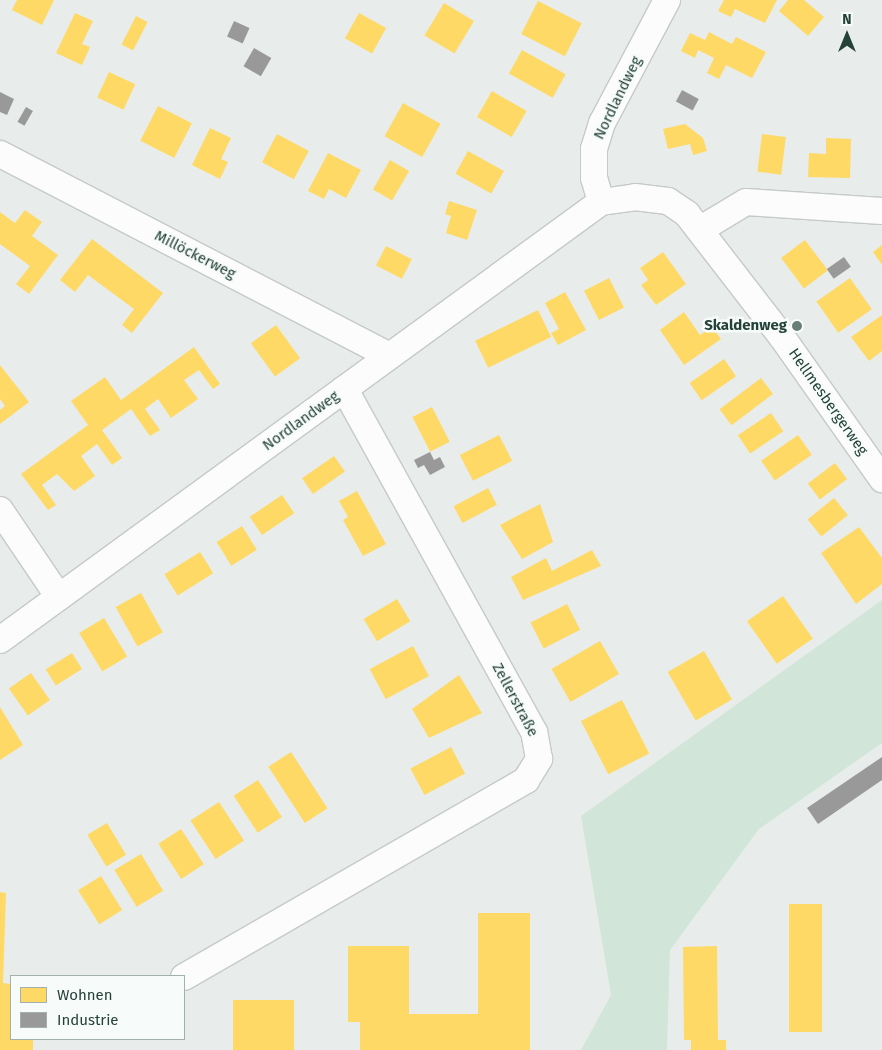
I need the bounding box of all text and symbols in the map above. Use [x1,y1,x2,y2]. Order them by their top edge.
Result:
north arrow [822,10,872,60]
text: N [842,11,852,28]
street label: Nordlandweg [590,53,646,143]
street label: Millöckerweg [151,227,239,283]
place label: Skaldenweg [704,317,787,335]
marker: Skaldenweg [791,320,803,332]
street label: Hellmesbergerweg [784,345,872,459]
street label: Nordlandweg [259,387,343,455]
street label: Zellerstraße [488,660,542,740]
legend [10,975,185,1040]
text: Wohnen [57,986,113,1004]
text: Industrie [57,1011,119,1029]

